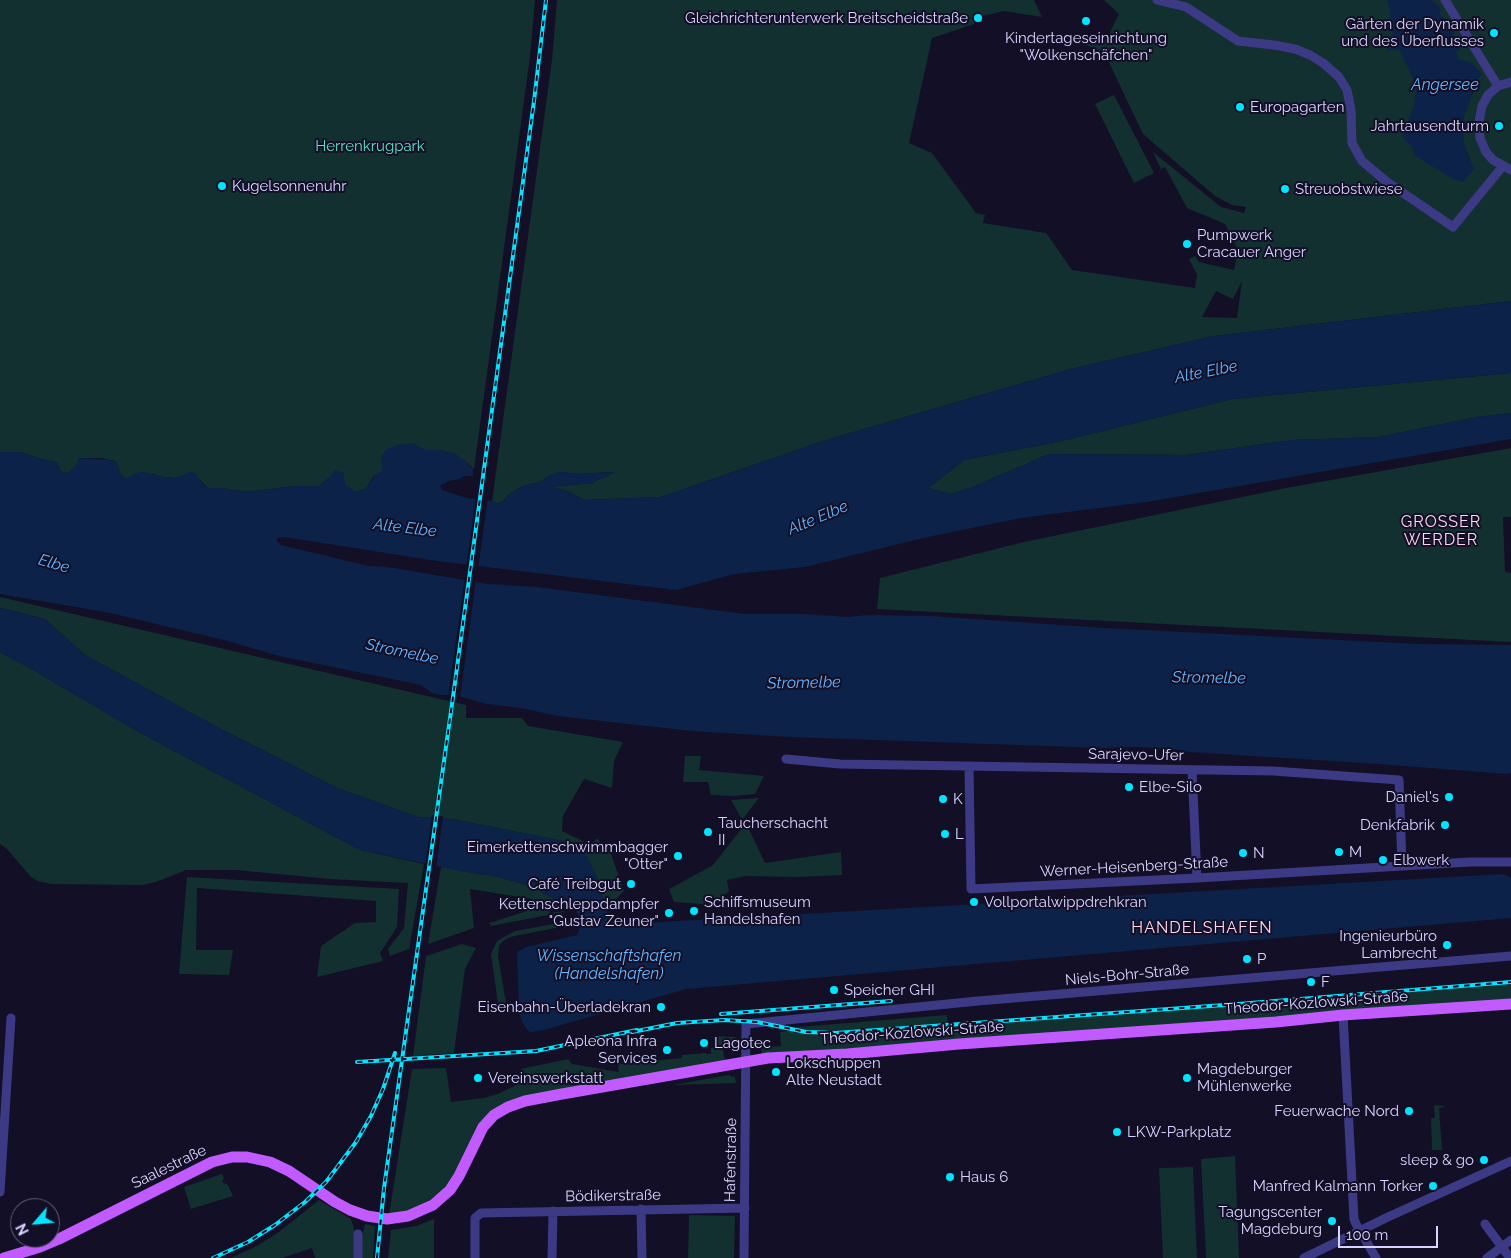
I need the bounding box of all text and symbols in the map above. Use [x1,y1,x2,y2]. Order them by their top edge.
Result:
place label: Gleichrichterunterwerk Breitscheidstraße [685,9,968,27]
marker: Gleichrichterunterwerk Breitscheidstraße [972,12,984,24]
marker: Kindertageseinrichtung "Wolkenschäfchen" [1080,15,1092,27]
place label: Gärten der Dynamik und des Überflusses [1341,15,1484,50]
marker: Gärten der Dynamik und des Überflusses [1488,27,1500,39]
place label: Kindertageseinrichtung "Wolkenschäfchen" [1005,29,1167,64]
water label: Angersee [1411,75,1479,95]
place label: Europagarten [1250,98,1344,116]
marker: Europagarten [1234,101,1246,113]
place label: Jahrtausendturm [1371,117,1489,135]
marker: Jahrtausendturm [1493,120,1505,132]
park label: Herrenkrugpark [315,137,425,155]
place label: Kugelsonnenuhr [232,177,347,195]
marker: Kugelsonnenuhr [216,180,228,192]
place label: Streuobstwiese [1295,180,1403,198]
marker: Streuobstwiese [1279,183,1291,195]
place label: Pumpwerk Cracauer Anger [1197,226,1306,261]
marker: Pumpwerk Cracauer Anger [1181,238,1193,250]
water label: Alte Elbe [1173,357,1239,387]
water label: Alte Elbe [785,497,851,539]
district label: GROSSER WERDER [1400,512,1482,550]
water label: Alte Elbe [372,515,438,541]
water label: Elbe [36,550,72,578]
water label: Stromelbe [364,635,440,669]
water label: Stromelbe [1172,668,1246,688]
water label: Stromelbe [767,673,841,693]
street label: Sarajevo-Ufer [1088,745,1184,765]
place label: Elbe-Silo [1139,778,1202,796]
marker: Elbe-Silo [1123,781,1135,793]
place label: Daniel's [1385,788,1439,806]
place label: K [953,790,963,808]
marker: Daniel's [1443,791,1455,803]
marker: K [937,793,949,805]
place label: Taucherschacht II [718,814,828,849]
place label: Denkfabrik [1360,816,1435,834]
marker: Denkfabrik [1439,819,1451,831]
place label: L [955,825,964,843]
marker: Taucherschacht II [702,826,714,838]
marker: L [939,828,951,840]
place label: Eimerkettenschwimmbagger "Otter" [467,838,668,873]
place label: M [1349,843,1362,861]
place label: N [1253,844,1265,862]
marker: M [1333,846,1345,858]
marker: N [1237,847,1249,859]
marker: Eimerkettenschwimmbagger "Otter" [672,850,684,862]
place label: Elbwerk [1393,851,1449,869]
street label: Werner-Heisenberg-Straße [1039,853,1229,881]
marker: Elbwerk [1377,854,1389,866]
place label: Café Treibgut [528,875,621,893]
marker: Café Treibgut [625,878,637,890]
place label: Schiffsmuseum Handelshafen [704,893,811,928]
place label: Vollportalwippdrehkran [984,893,1147,911]
place label: Kettenschleppdampfer "Gustav Zeuner" [499,895,659,930]
marker: Vollportalwippdrehkran [968,896,980,908]
marker: Schiffsmuseum Handelshafen [688,905,700,917]
marker: Kettenschleppdampfer "Gustav Zeuner" [663,907,675,919]
district label: HANDELSHAFEN [1130,918,1274,938]
place label: Ingenieurbüro Lambrecht [1339,927,1437,962]
marker: Ingenieurbüro Lambrecht [1441,939,1453,951]
water label: Wissenschaftshafen (Handelshafen) [537,946,681,984]
place label: P [1257,950,1266,968]
marker: P [1241,953,1253,965]
street label: Niels-Bohr-Straße [1064,961,1190,989]
place label: F [1321,973,1330,991]
marker: F [1305,976,1317,988]
place label: Speicher GHI [844,981,935,999]
marker: Speicher GHI [828,984,840,996]
street label: Theodor-Kozlowski-Straße [1223,988,1409,1018]
place label: Eisenbahn-Überladekran [477,998,651,1016]
marker: Eisenbahn-Überladekran [655,1001,667,1013]
street label: Theodor-Kozlowski-Straße [819,1018,1005,1048]
place label: Apleona Infra Services [564,1032,657,1067]
place label: Lagotec [714,1034,771,1052]
marker: Lagotec [698,1037,710,1049]
marker: Apleona Infra Services [661,1044,673,1056]
place label: Lokschuppen Alte Neustadt [786,1054,882,1089]
place label: Magdeburger Mühlenwerke [1197,1060,1292,1095]
marker: Lokschuppen Alte Neustadt [770,1066,782,1078]
place label: Vereinswerkstatt [488,1069,603,1087]
marker: Vereinswerkstatt [472,1072,484,1084]
marker: Magdeburger Mühlenwerke [1181,1072,1193,1084]
place label: Feuerwache Nord [1274,1102,1399,1120]
marker: Feuerwache Nord [1403,1105,1415,1117]
street label: Hafenstraße [721,1118,741,1202]
place label: LKW-Parkplatz [1127,1123,1231,1141]
marker: LKW-Parkplatz [1111,1126,1123,1138]
street label: Saalestraße [129,1141,209,1193]
place label: sleep & go [1400,1151,1474,1169]
marker: sleep & go [1478,1154,1490,1166]
place label: Haus 6 [960,1168,1008,1186]
marker: Haus 6 [944,1171,956,1183]
place label: Manfred Kalmann Torker [1253,1177,1423,1195]
marker: Manfred Kalmann Torker [1427,1180,1439,1192]
street label: Bödikerstraße [565,1186,661,1206]
north arrow [10,1198,60,1248]
place label: Tagungscenter Magdeburg [1218,1203,1322,1238]
marker: Tagungscenter Magdeburg [1326,1215,1338,1227]
scale bar [1341,1216,1441,1248]
text: N [13,1221,32,1238]
text: 100 m [1346,1226,1388,1244]

